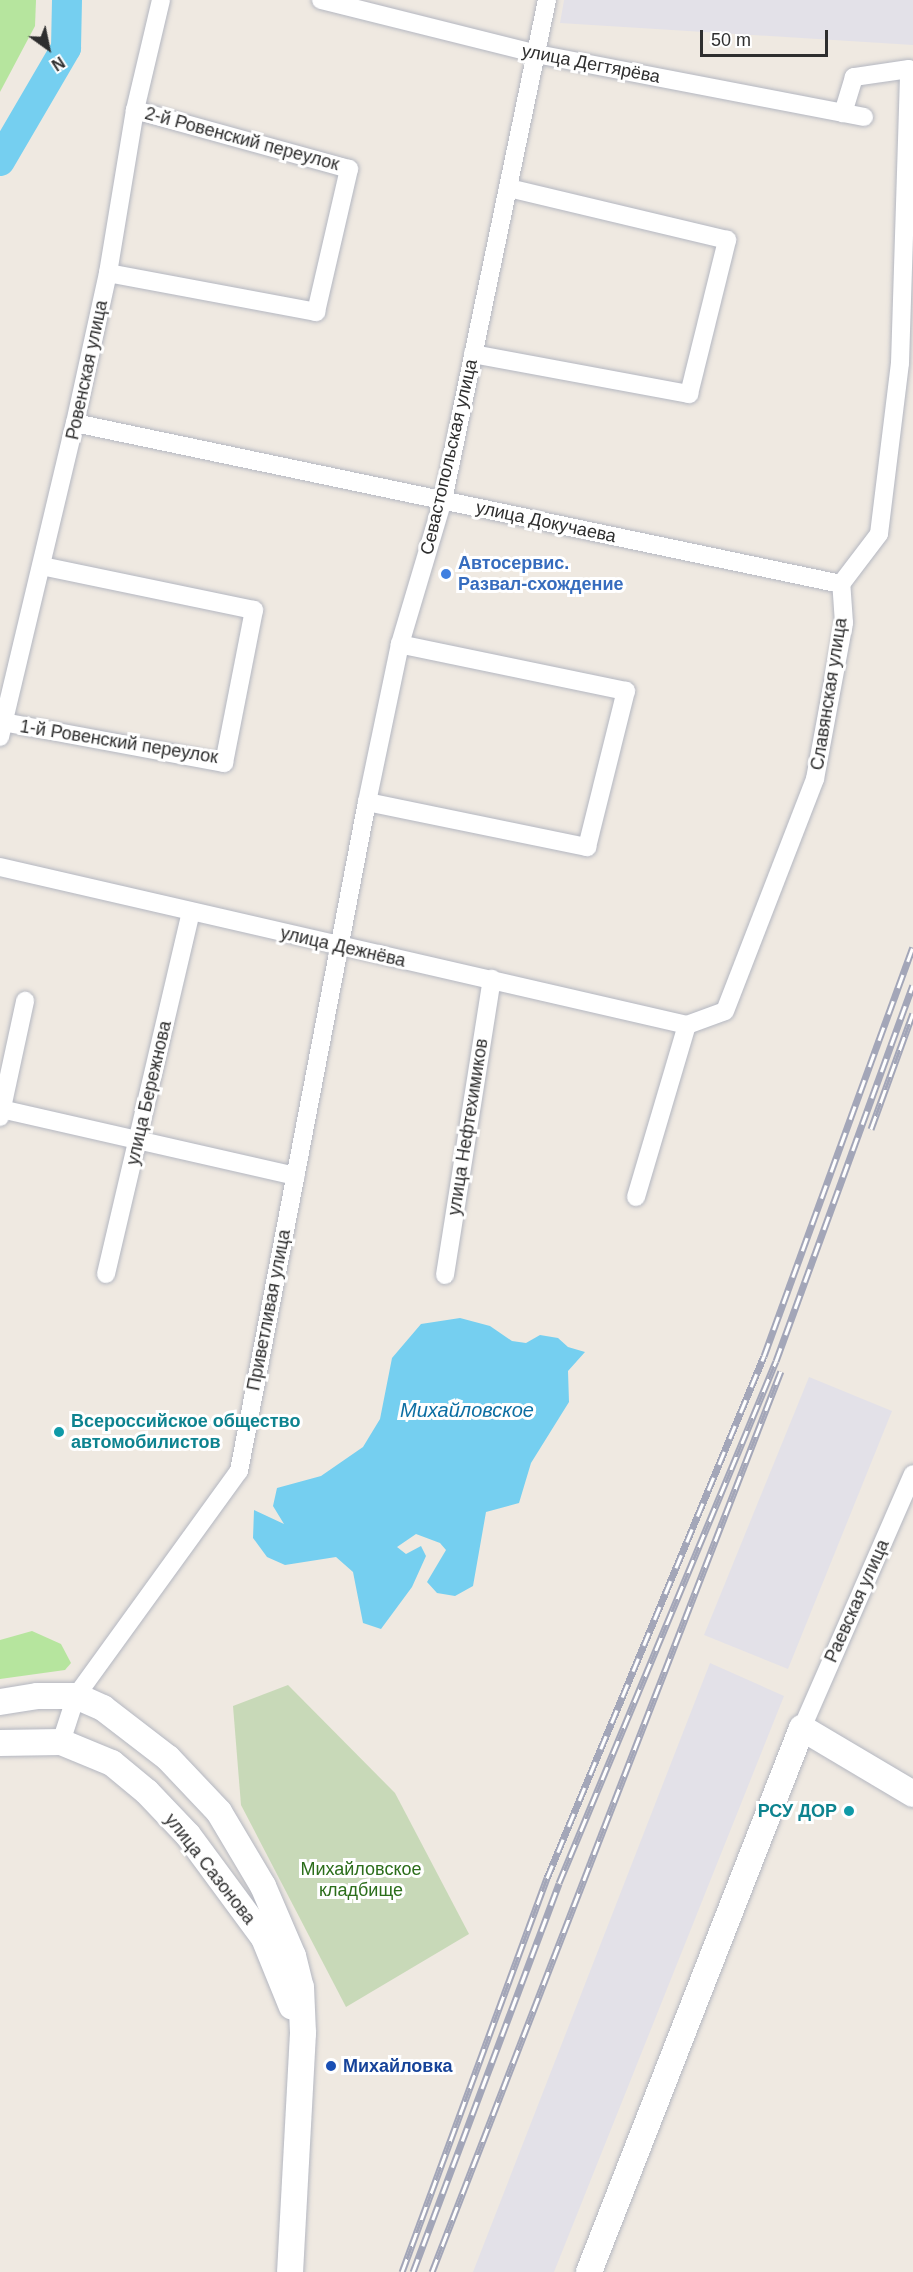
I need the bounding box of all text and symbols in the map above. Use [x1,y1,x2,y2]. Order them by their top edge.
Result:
north arrow [18,18,78,78]
scale bar [703,18,830,56]
text: 50 m [711,30,751,50]
street label: улица Дегтярёва [520,40,662,88]
text: N [49,53,68,74]
street label: 2-й Ровенский переулок [142,103,342,175]
street label: Ровенская улица [62,298,112,442]
street label: Севастопольская улица [416,357,482,557]
street label: улица Докучаева [474,497,618,547]
place label: Автосервис. Развал-схождение [458,553,623,596]
marker: Автосервис. Развал-схождение [439,567,453,581]
street label: Славянская улица [806,616,852,772]
street label: 1-й Ровенский переулок [18,716,220,768]
street label: улица Дежнёва [278,922,408,972]
street label: улица Бережнова [122,1019,176,1167]
street label: улица Нефтехимиков [443,1037,493,1217]
street label: Приветливая улица [243,1228,295,1392]
water label: Михайловское [400,1398,534,1422]
place label: Всероссийское общество автомобилистов [71,1411,300,1454]
marker: Всероссийское общество автомобилистов [52,1425,66,1439]
street label: Раевская улица [820,1536,894,1666]
place label: РСУ ДОР [758,1800,837,1822]
marker: РСУ ДОР [842,1804,856,1818]
street label: улица Сазонова [160,1809,260,1929]
park label: Михайловское кладбище [300,1859,422,1902]
place label: Михайловка [343,2055,452,2077]
marker: Михайловка [324,2059,338,2073]

